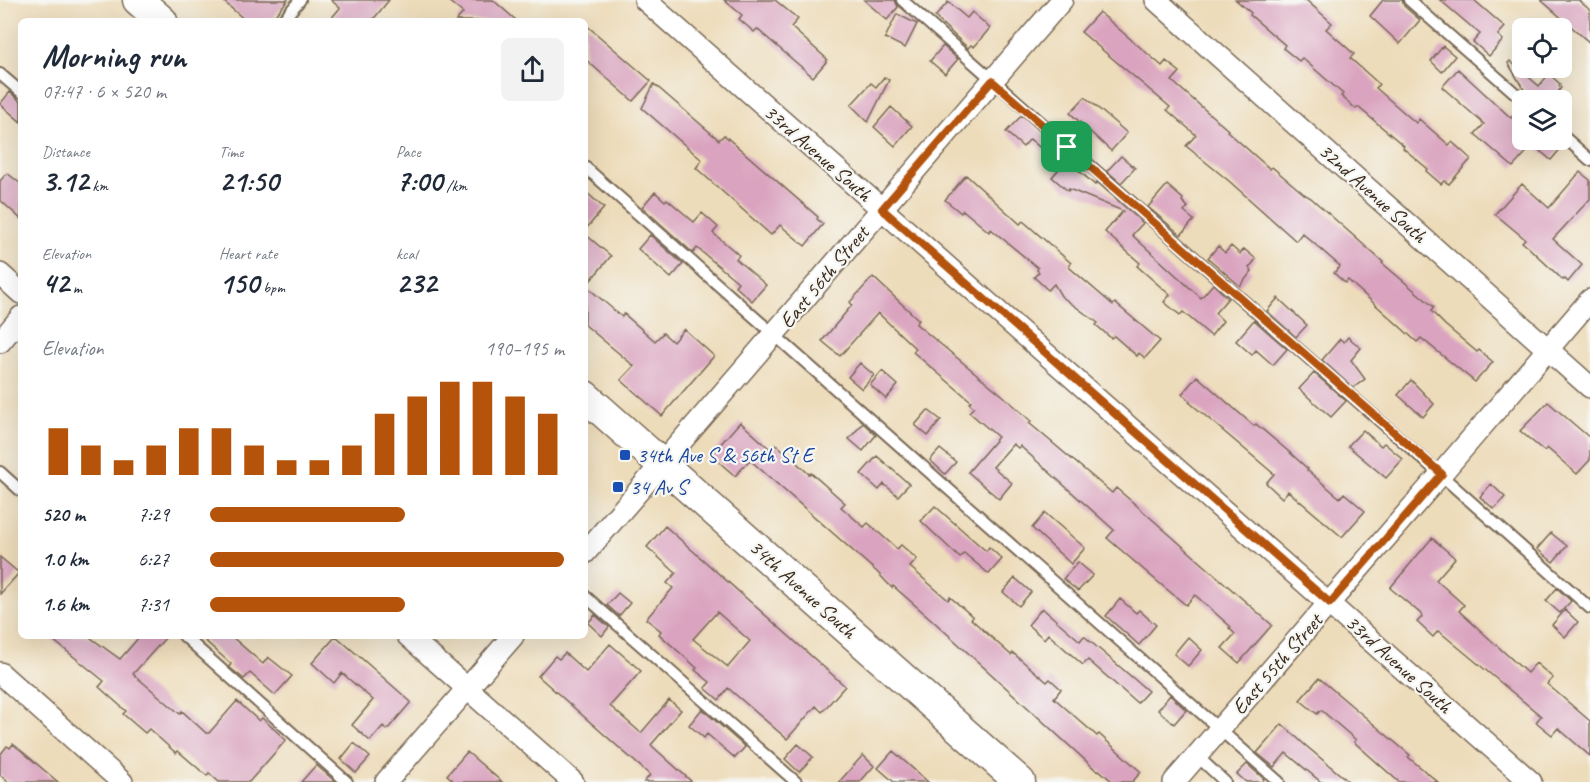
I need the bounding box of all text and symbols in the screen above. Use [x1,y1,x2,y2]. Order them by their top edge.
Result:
map controls [1512,18,1572,150]
button: locate [1512,18,1572,78]
text: Morning run [42,35,186,77]
button: share [501,38,564,101]
text: 07:47 · 6 × 520 m [42,79,166,104]
button: layers [1512,90,1572,150]
street label: 33rd Avenue South [759,99,879,208]
pin [1041,121,1092,172]
icon: arrive [1050,130,1083,163]
street label: 32nd Avenue South [1313,138,1434,249]
text: Distance [42,142,90,162]
text: Time [219,142,243,162]
text: Pace [396,142,421,162]
text: 3.12 [42,162,88,200]
text: 21:50 [219,162,278,200]
text: 7:00 [396,162,442,200]
text: km [88,176,108,196]
text: /km [442,176,467,196]
street label: East 56th Street [774,219,876,333]
text: Elevation [42,244,91,264]
text: Heart rate [219,244,277,264]
text: kcal [396,244,417,264]
text: 42 [42,264,69,302]
text: 150 [219,264,259,302]
text: 232 [396,264,437,302]
text: m [69,278,82,298]
text: bpm [259,278,285,298]
text: Elevation [42,336,104,361]
text: 190–195 m [485,336,564,361]
place label: 34th Ave S & 56th St E [637,442,816,468]
marker: 34th Ave S & 56th St E [618,448,632,462]
place label: 34 Av S [630,474,690,500]
marker: 34 Av S [611,480,625,494]
text: 520 m [42,502,85,527]
text: 7:29 [138,502,169,527]
street label: 34th Avenue South [744,534,863,645]
text: 1.0 km [42,547,89,572]
text: 6:27 [138,547,169,572]
text: 1.6 km [42,592,89,617]
text: 7:31 [138,592,169,617]
street label: East 55th Street [1226,607,1329,720]
street label: 33rd Avenue South [1340,609,1459,720]

